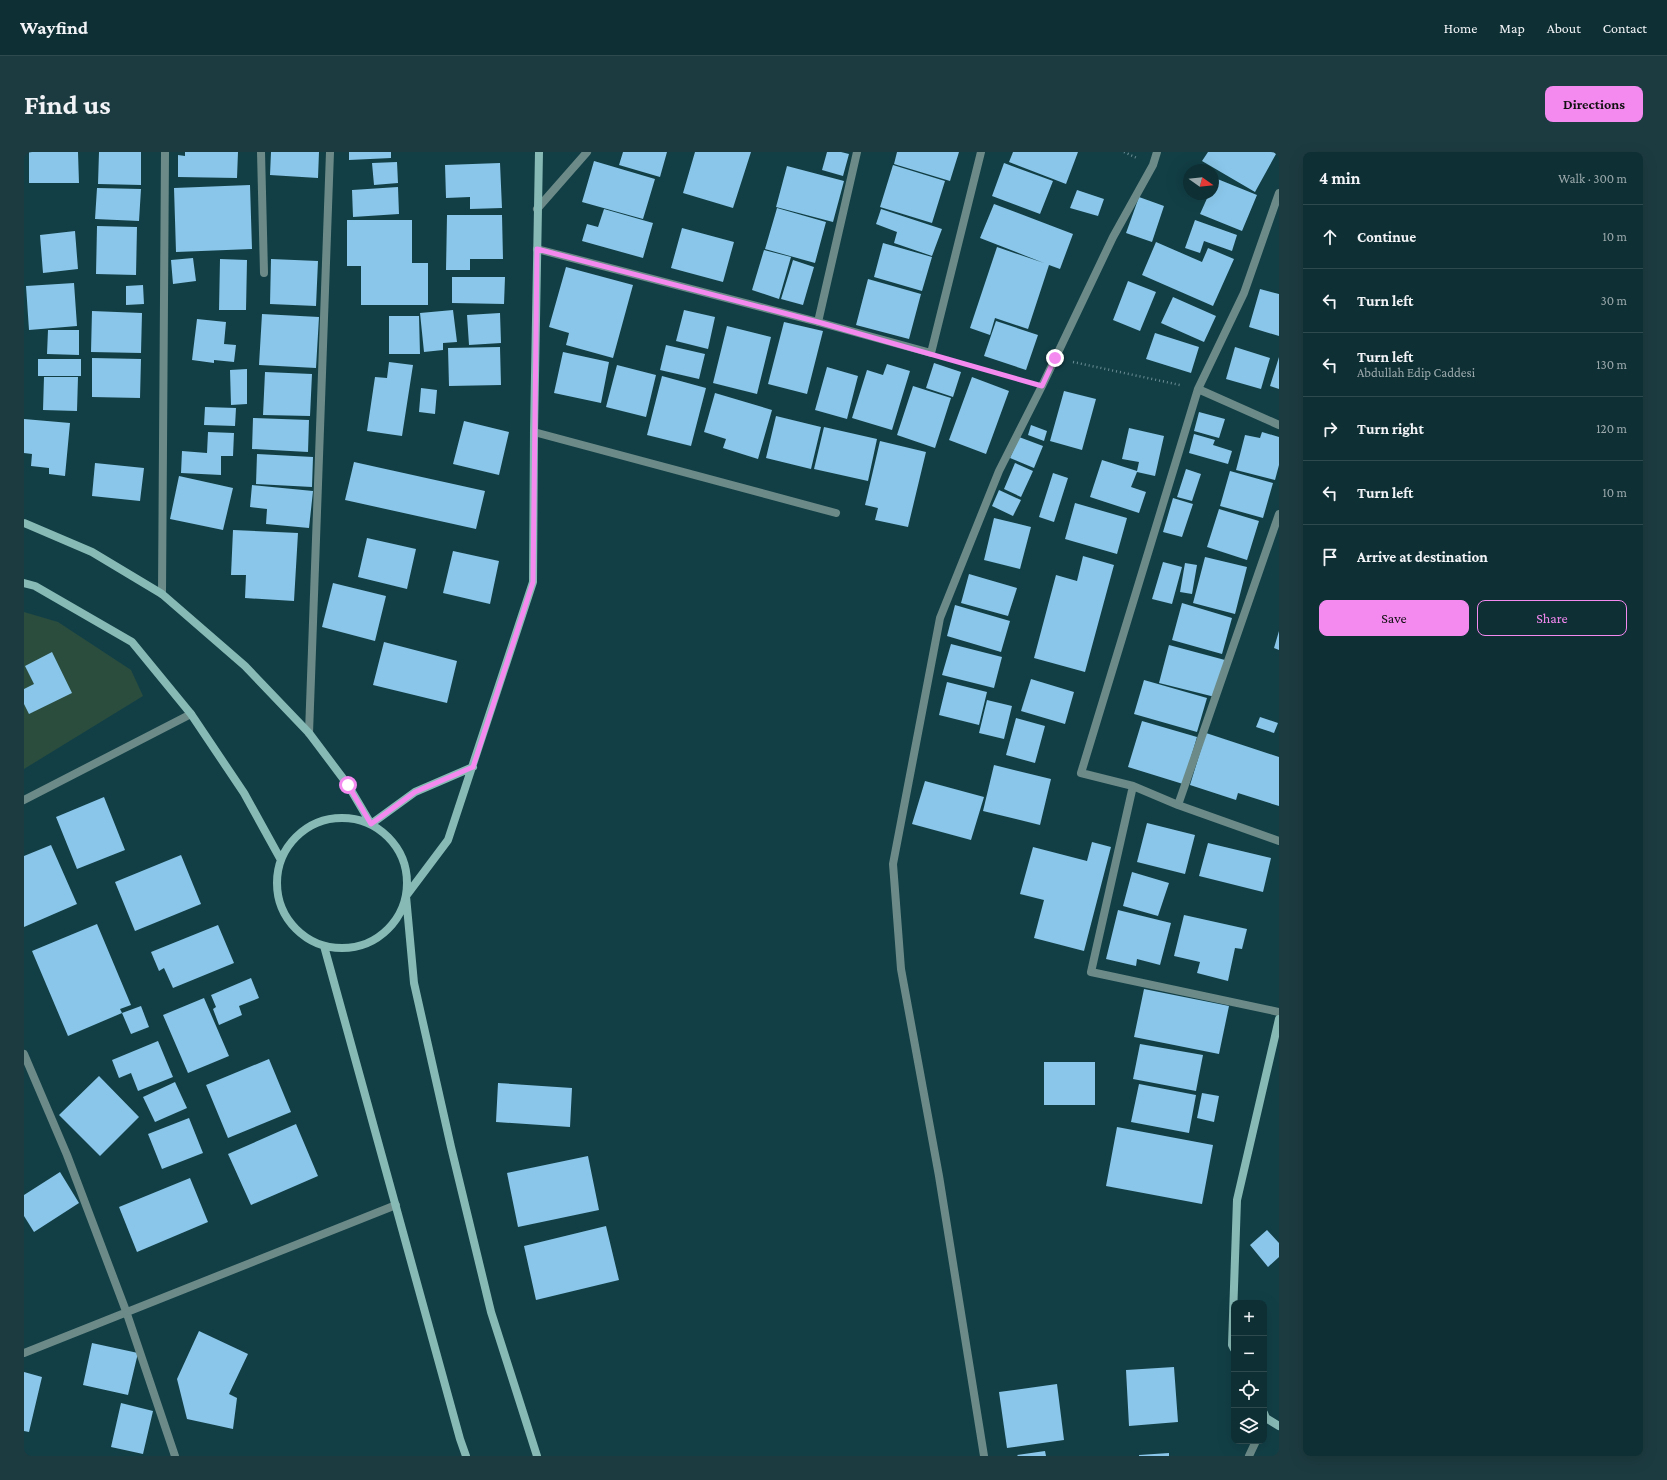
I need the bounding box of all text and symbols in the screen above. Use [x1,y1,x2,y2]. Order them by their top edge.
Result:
text: Wayfind [20,17,88,38]
text: Home [1444,20,1477,36]
text: Map [1499,20,1525,36]
text: About [1547,20,1581,36]
text: Contact [1603,20,1647,36]
button: Directions [1545,86,1643,122]
text: Find us [24,89,111,120]
north arrow [1183,164,1219,200]
text: 4 min [1319,169,1361,188]
text: Walk · 300 m [1558,171,1627,186]
icon: ahead [1319,226,1341,248]
text: Continue [1357,229,1416,245]
text: 10 m [1602,229,1627,244]
icon: left [1319,290,1341,312]
text: Turn left [1357,293,1413,309]
text: 30 m [1601,293,1627,308]
route end [1046,349,1064,367]
text: Turn left [1357,349,1413,365]
icon: left [1319,354,1341,376]
text: 130 m [1596,357,1627,372]
text: Abdullah Edip Caddesi [1357,365,1475,380]
icon: right [1319,418,1341,440]
text: Turn right [1357,421,1424,437]
text: 120 m [1596,421,1627,436]
icon: left [1319,482,1341,504]
text: Turn left [1357,485,1413,501]
text: 10 m [1602,485,1627,500]
icon: arrive [1319,546,1341,568]
text: Arrive at destination [1357,549,1488,565]
button: Save [1319,600,1469,636]
button: Share [1477,600,1627,636]
route start [339,776,357,794]
map controls [1231,1300,1267,1444]
button: + [1231,1300,1267,1336]
button: − [1231,1336,1267,1372]
button: locate [1231,1372,1267,1408]
button: layers [1231,1408,1267,1444]

